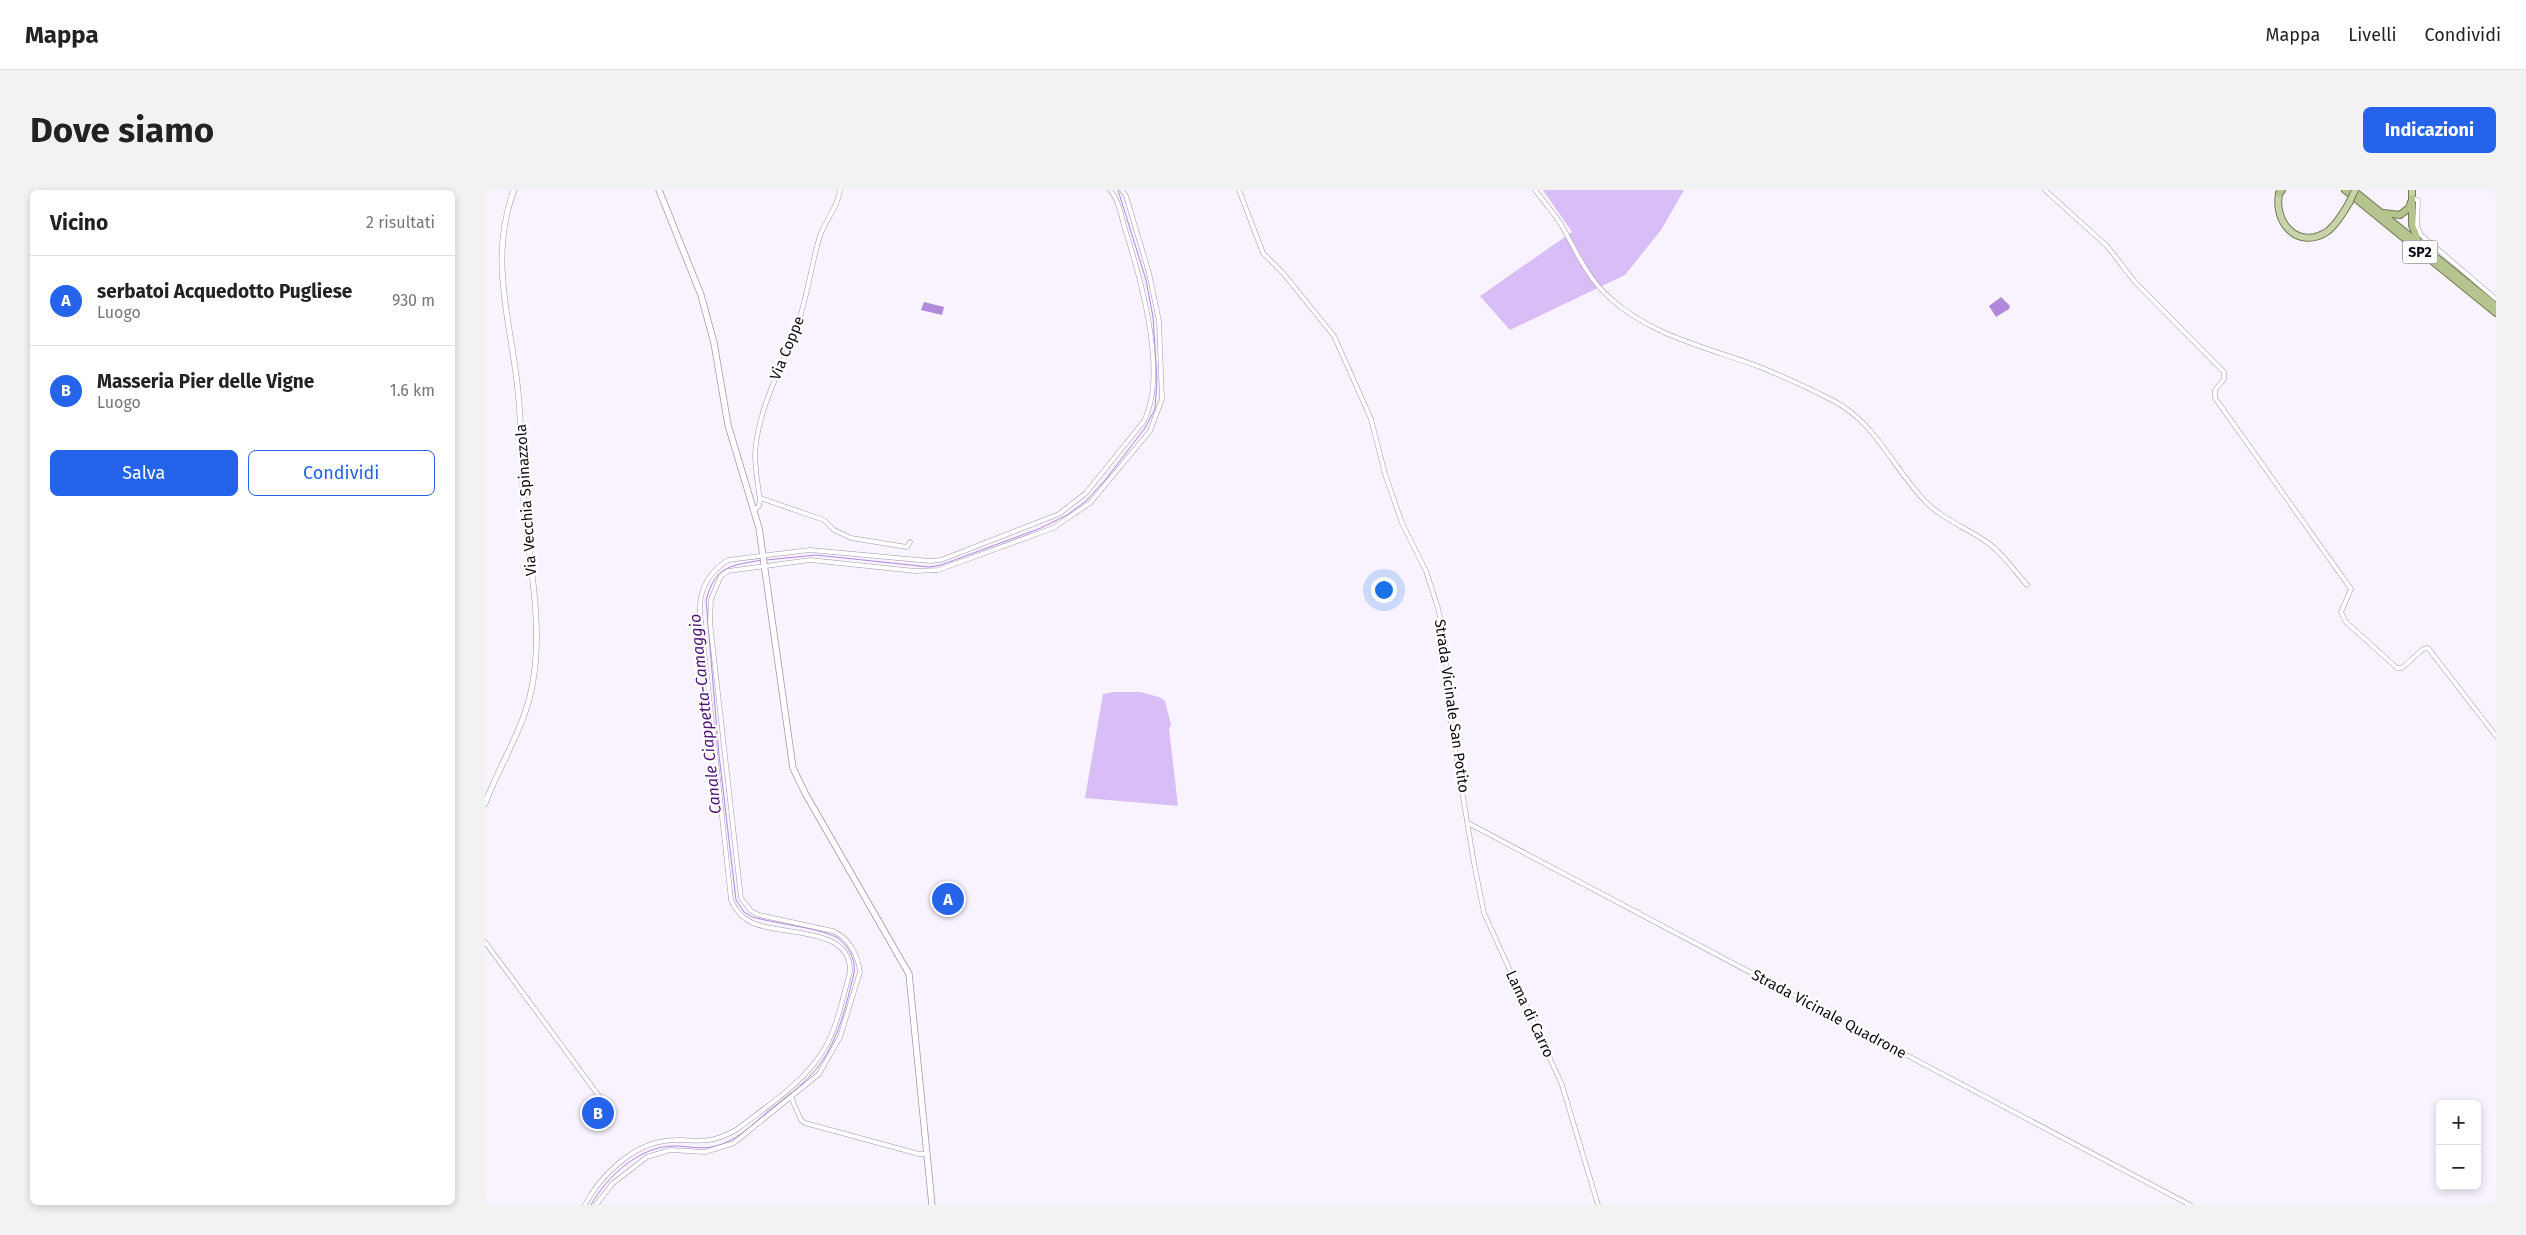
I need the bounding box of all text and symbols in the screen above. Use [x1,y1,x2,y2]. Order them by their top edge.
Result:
text: Mappa [25,21,99,49]
text: Mappa [2266,24,2320,46]
text: Livelli [2348,24,2397,46]
text: Condividi [2425,24,2501,46]
button: Indicazioni [2363,107,2496,153]
text: Dove siamo [30,109,214,151]
text: Vicino [50,210,108,236]
text: 2 risultati [366,213,435,232]
road number: SP2 [2403,241,2437,264]
text: serbatoi Acquedotto Pugliese [97,280,352,303]
text: A [61,291,71,310]
text: 930 m [392,291,435,310]
text: Luogo [97,303,141,322]
street label: Via Coppe [766,313,808,383]
text: Masseria Pier delle Vigne [97,370,314,393]
text: B [61,381,71,400]
text: 1.6 km [390,381,435,400]
text: Luogo [97,393,141,412]
street label: Via Vecchia Spinazzola [512,423,540,577]
button: Salva [50,450,238,496]
button: Condividi [248,450,435,496]
your location [1371,577,1397,603]
water label: Canale Ciappetta-Camaggio [685,613,725,815]
street label: Strada Vicinale San Potito [1431,618,1473,794]
pin: A [932,880,964,918]
street label: Strada Vicinale Quadrone [1749,966,1909,1062]
street label: Lama di Carro [1502,968,1558,1060]
pin: B [582,1094,614,1132]
map controls [2436,1100,2481,1190]
button: + [2436,1100,2481,1145]
button: − [2436,1145,2481,1190]

